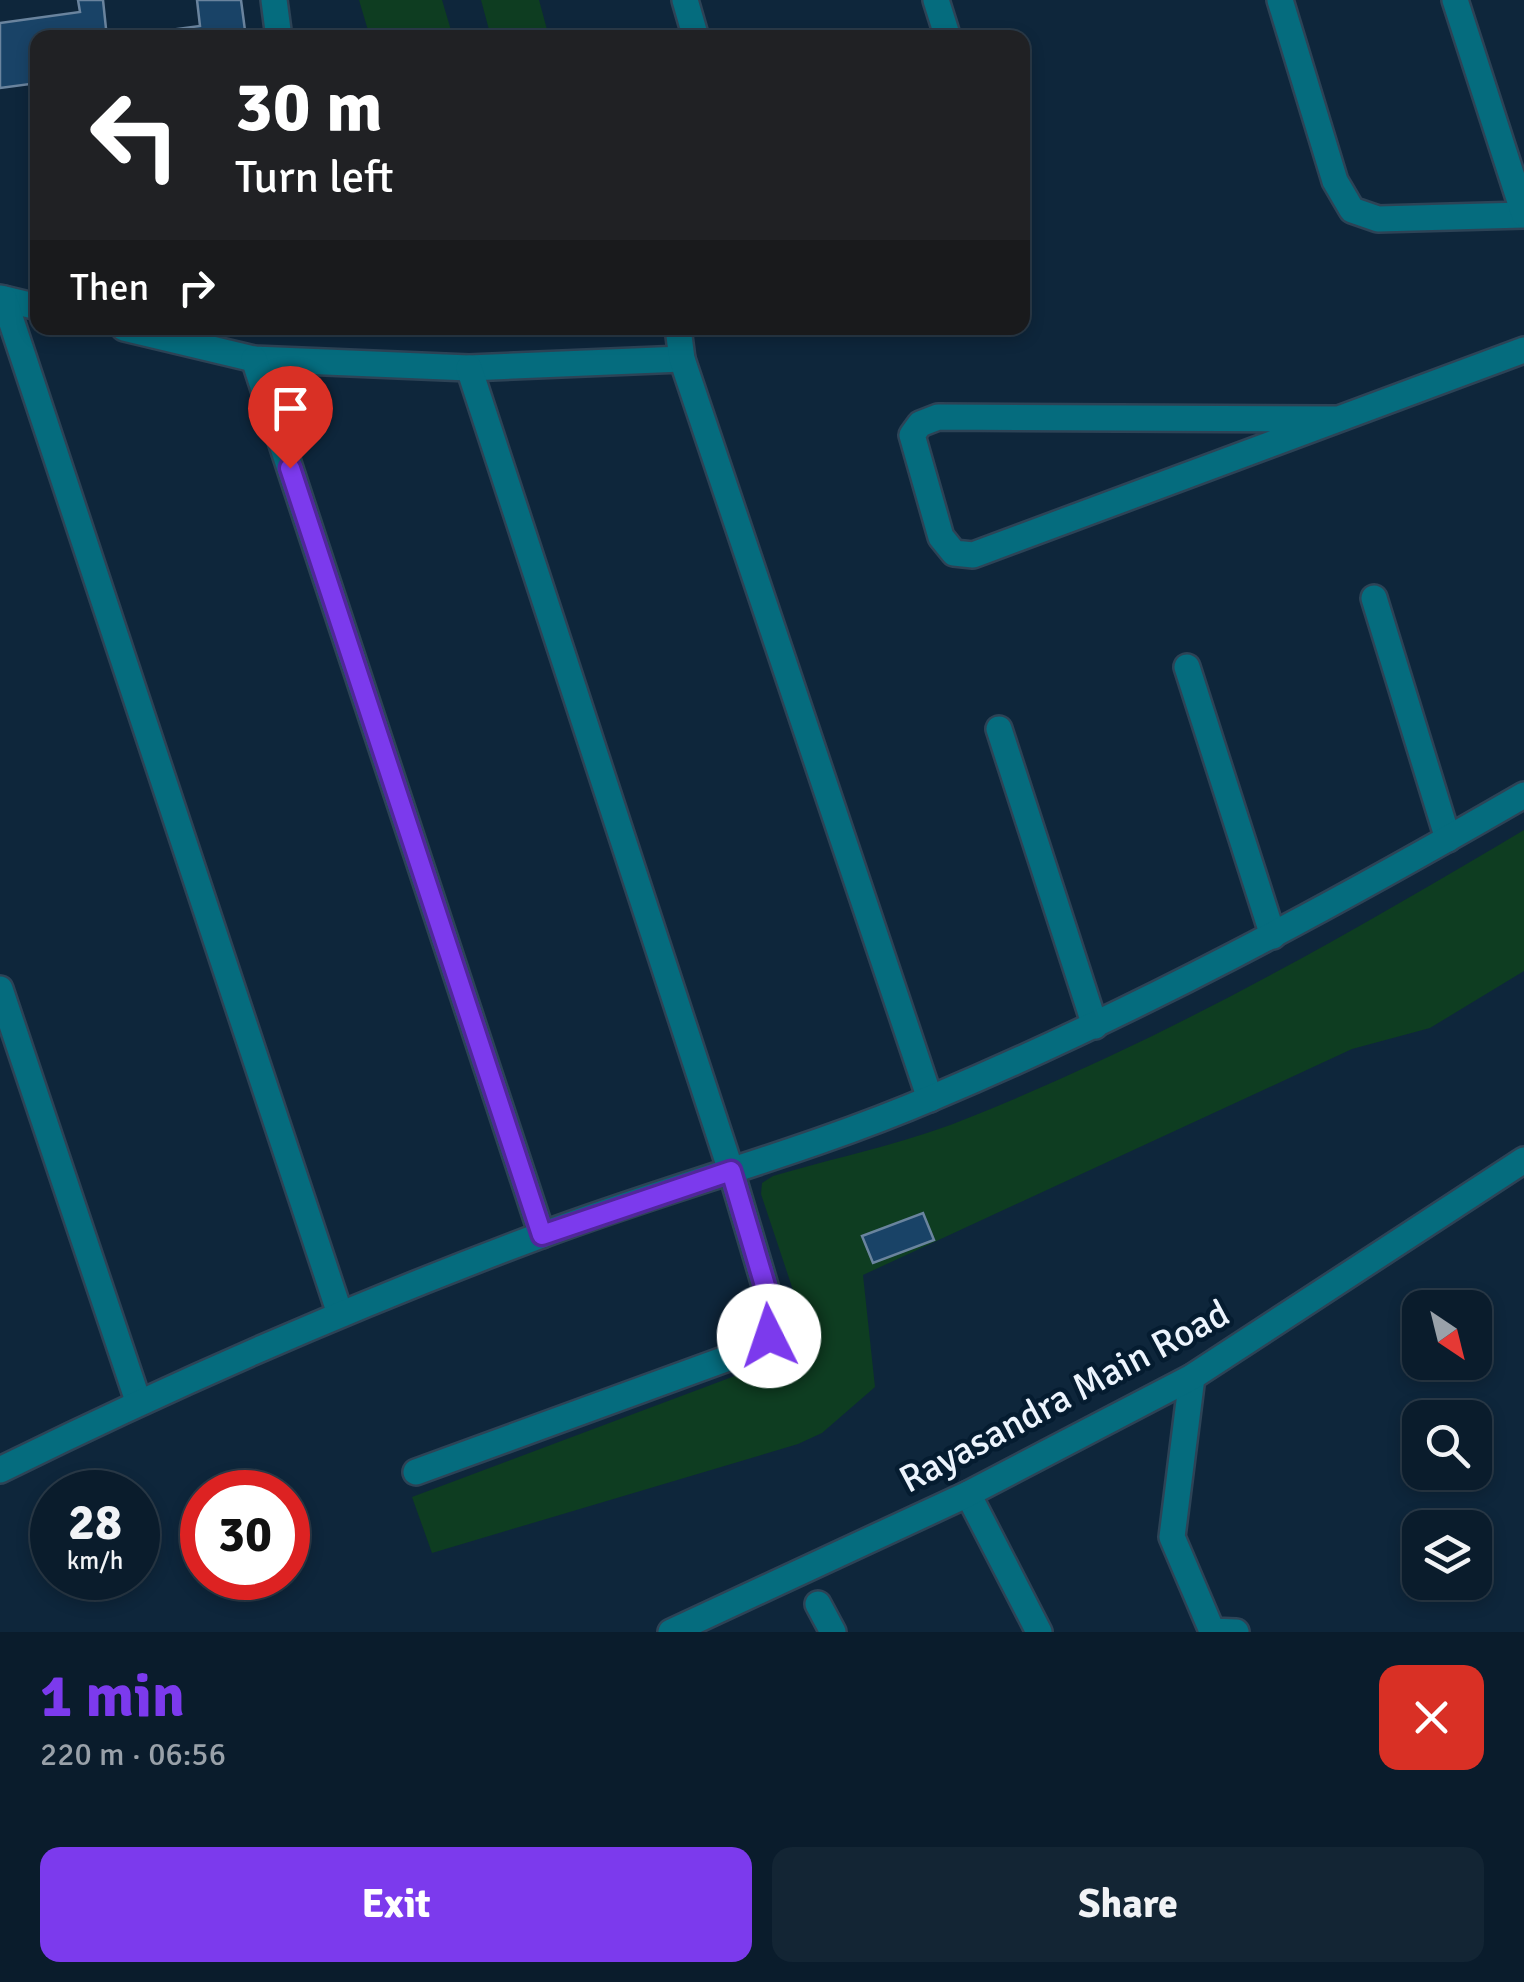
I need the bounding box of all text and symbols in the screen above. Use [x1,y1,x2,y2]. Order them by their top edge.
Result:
text: 30 m [235,64,383,150]
icon: left [70,70,200,200]
text: Turn left [235,150,394,205]
icon: right [169,260,224,315]
text: Then [70,264,149,311]
pin [248,366,333,469]
icon: arrive [263,381,318,436]
position arrow [717,1284,821,1388]
street label: Rayasandra Main Road [891,1290,1237,1503]
north arrow [1402,1290,1492,1380]
map controls [1402,1290,1492,1600]
button: search [1402,1400,1492,1490]
speed limit sign: 30 [180,1470,310,1600]
text: 28 [68,1492,122,1554]
button: layers [1402,1510,1492,1600]
text: km/h [67,1545,123,1576]
text: 1 min [40,1660,185,1734]
button: close [1379,1665,1484,1770]
text: 220 m · 06:56 [40,1735,226,1774]
button: Exit [40,1847,752,1962]
button: Share [772,1847,1484,1962]

